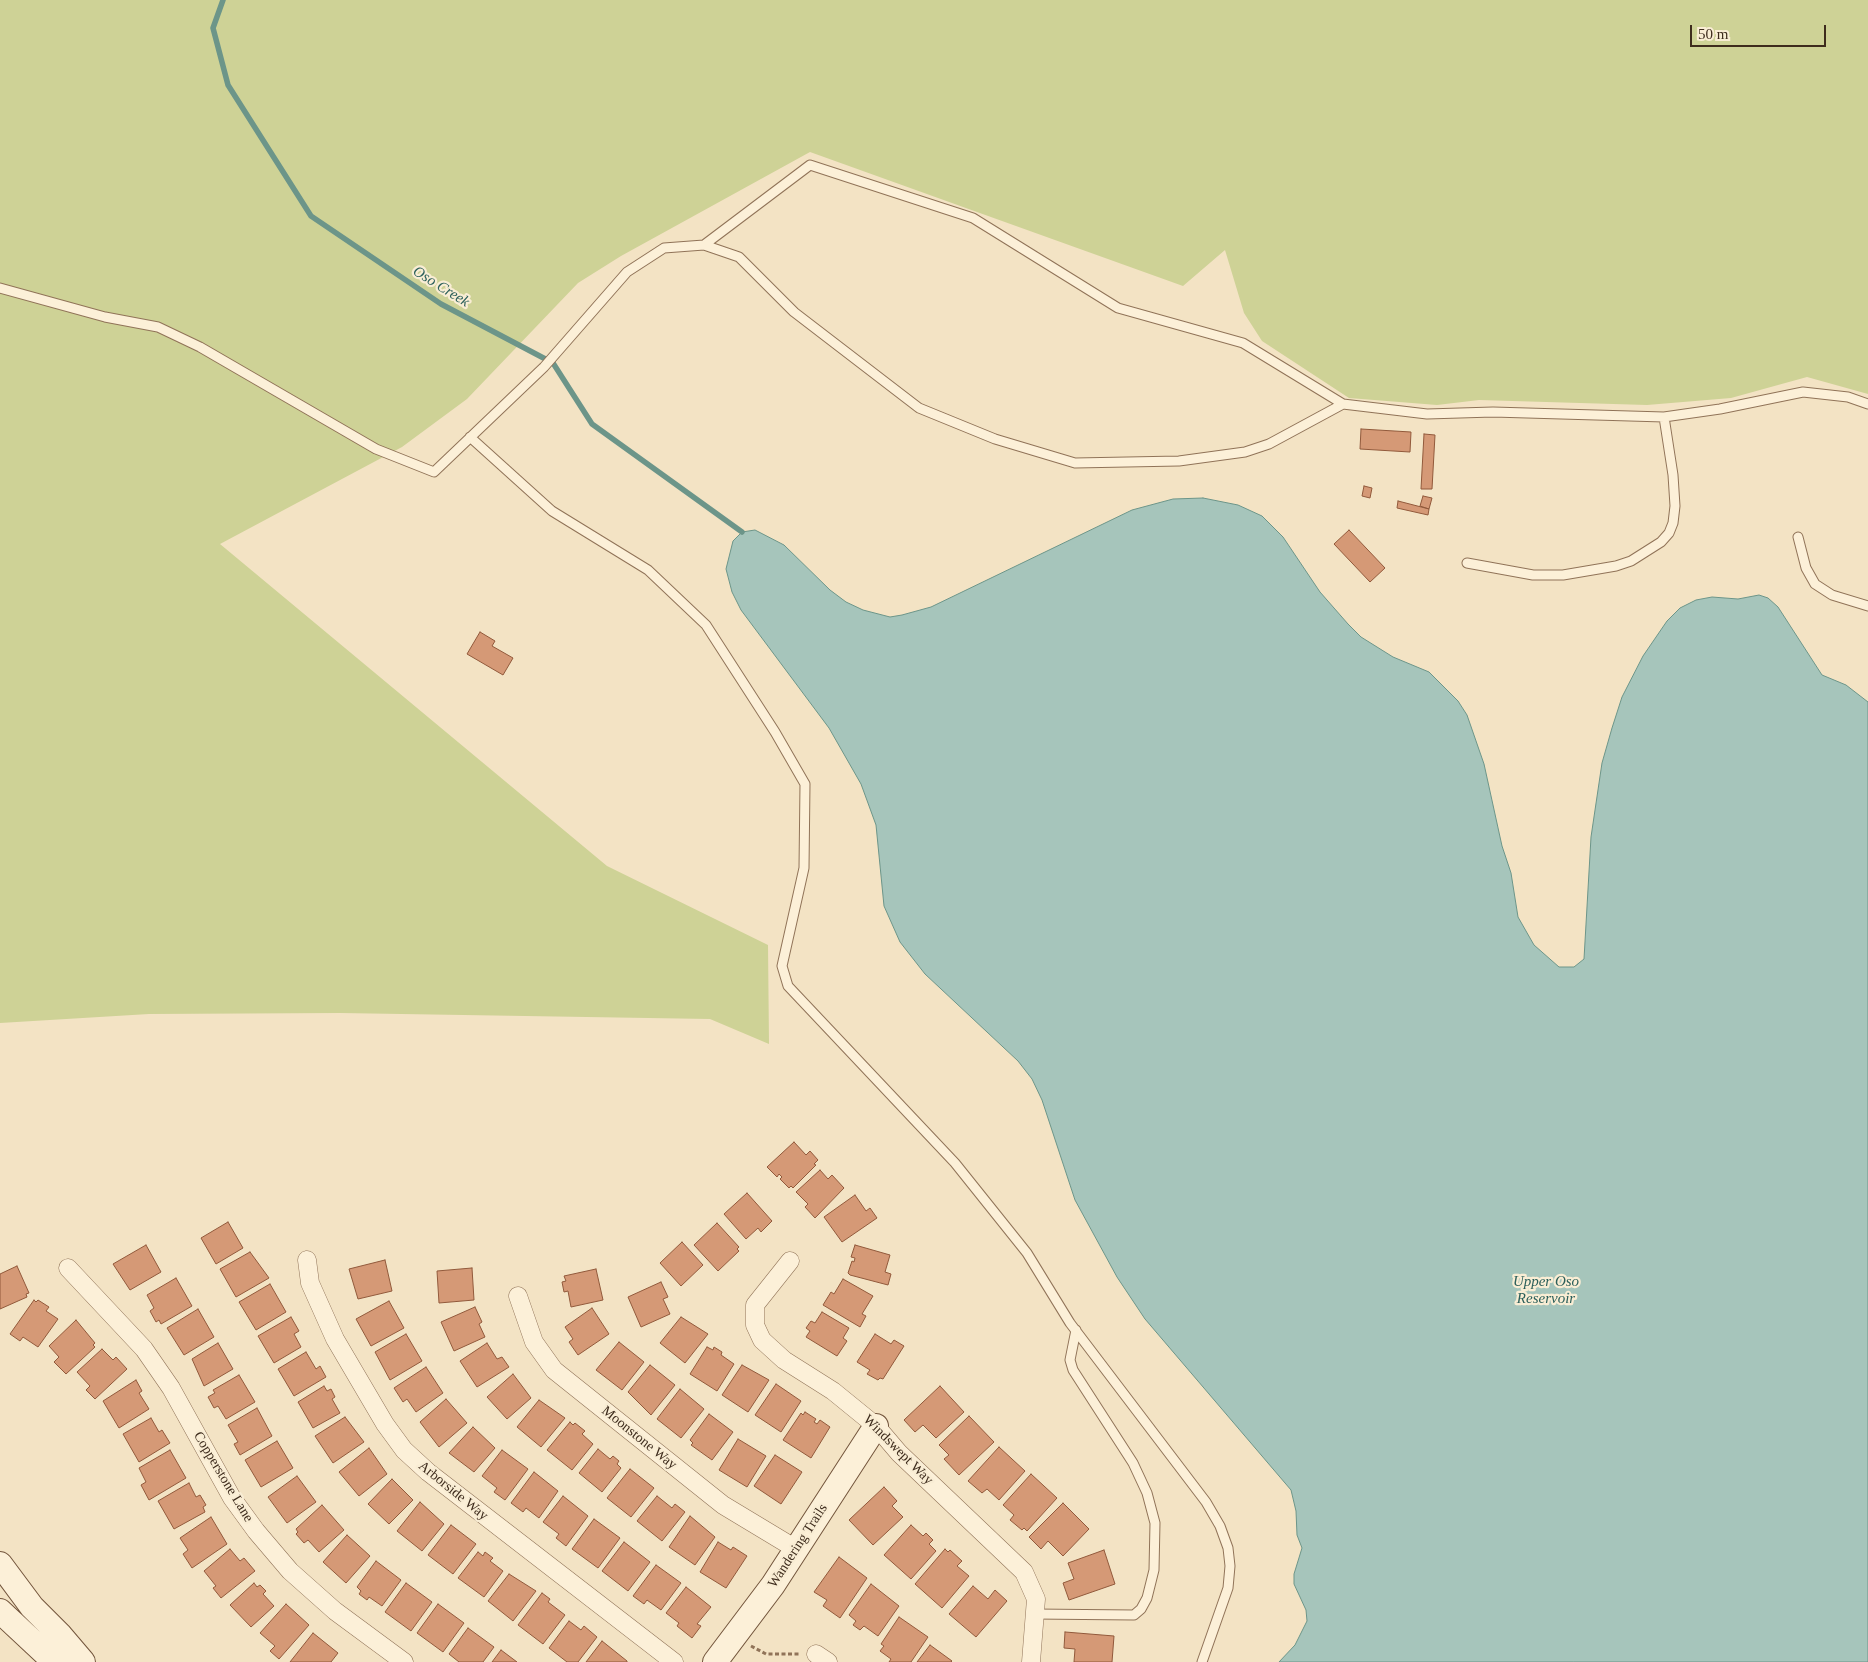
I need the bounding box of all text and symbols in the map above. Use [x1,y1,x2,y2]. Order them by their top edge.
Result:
scale bar [1693,15,1829,47]
text: 50 m [1698,26,1728,42]
water label: Oso Creek [409,263,473,311]
water label: Upper Oso Reservoir [1513,1273,1579,1308]
street label: Moonstone Way [598,1403,680,1473]
street label: Windswept Way [860,1412,936,1488]
street label: Copperstone Lane [189,1429,257,1525]
street label: Arborside Way [415,1458,491,1524]
street label: Wandering Trails [765,1501,831,1591]

